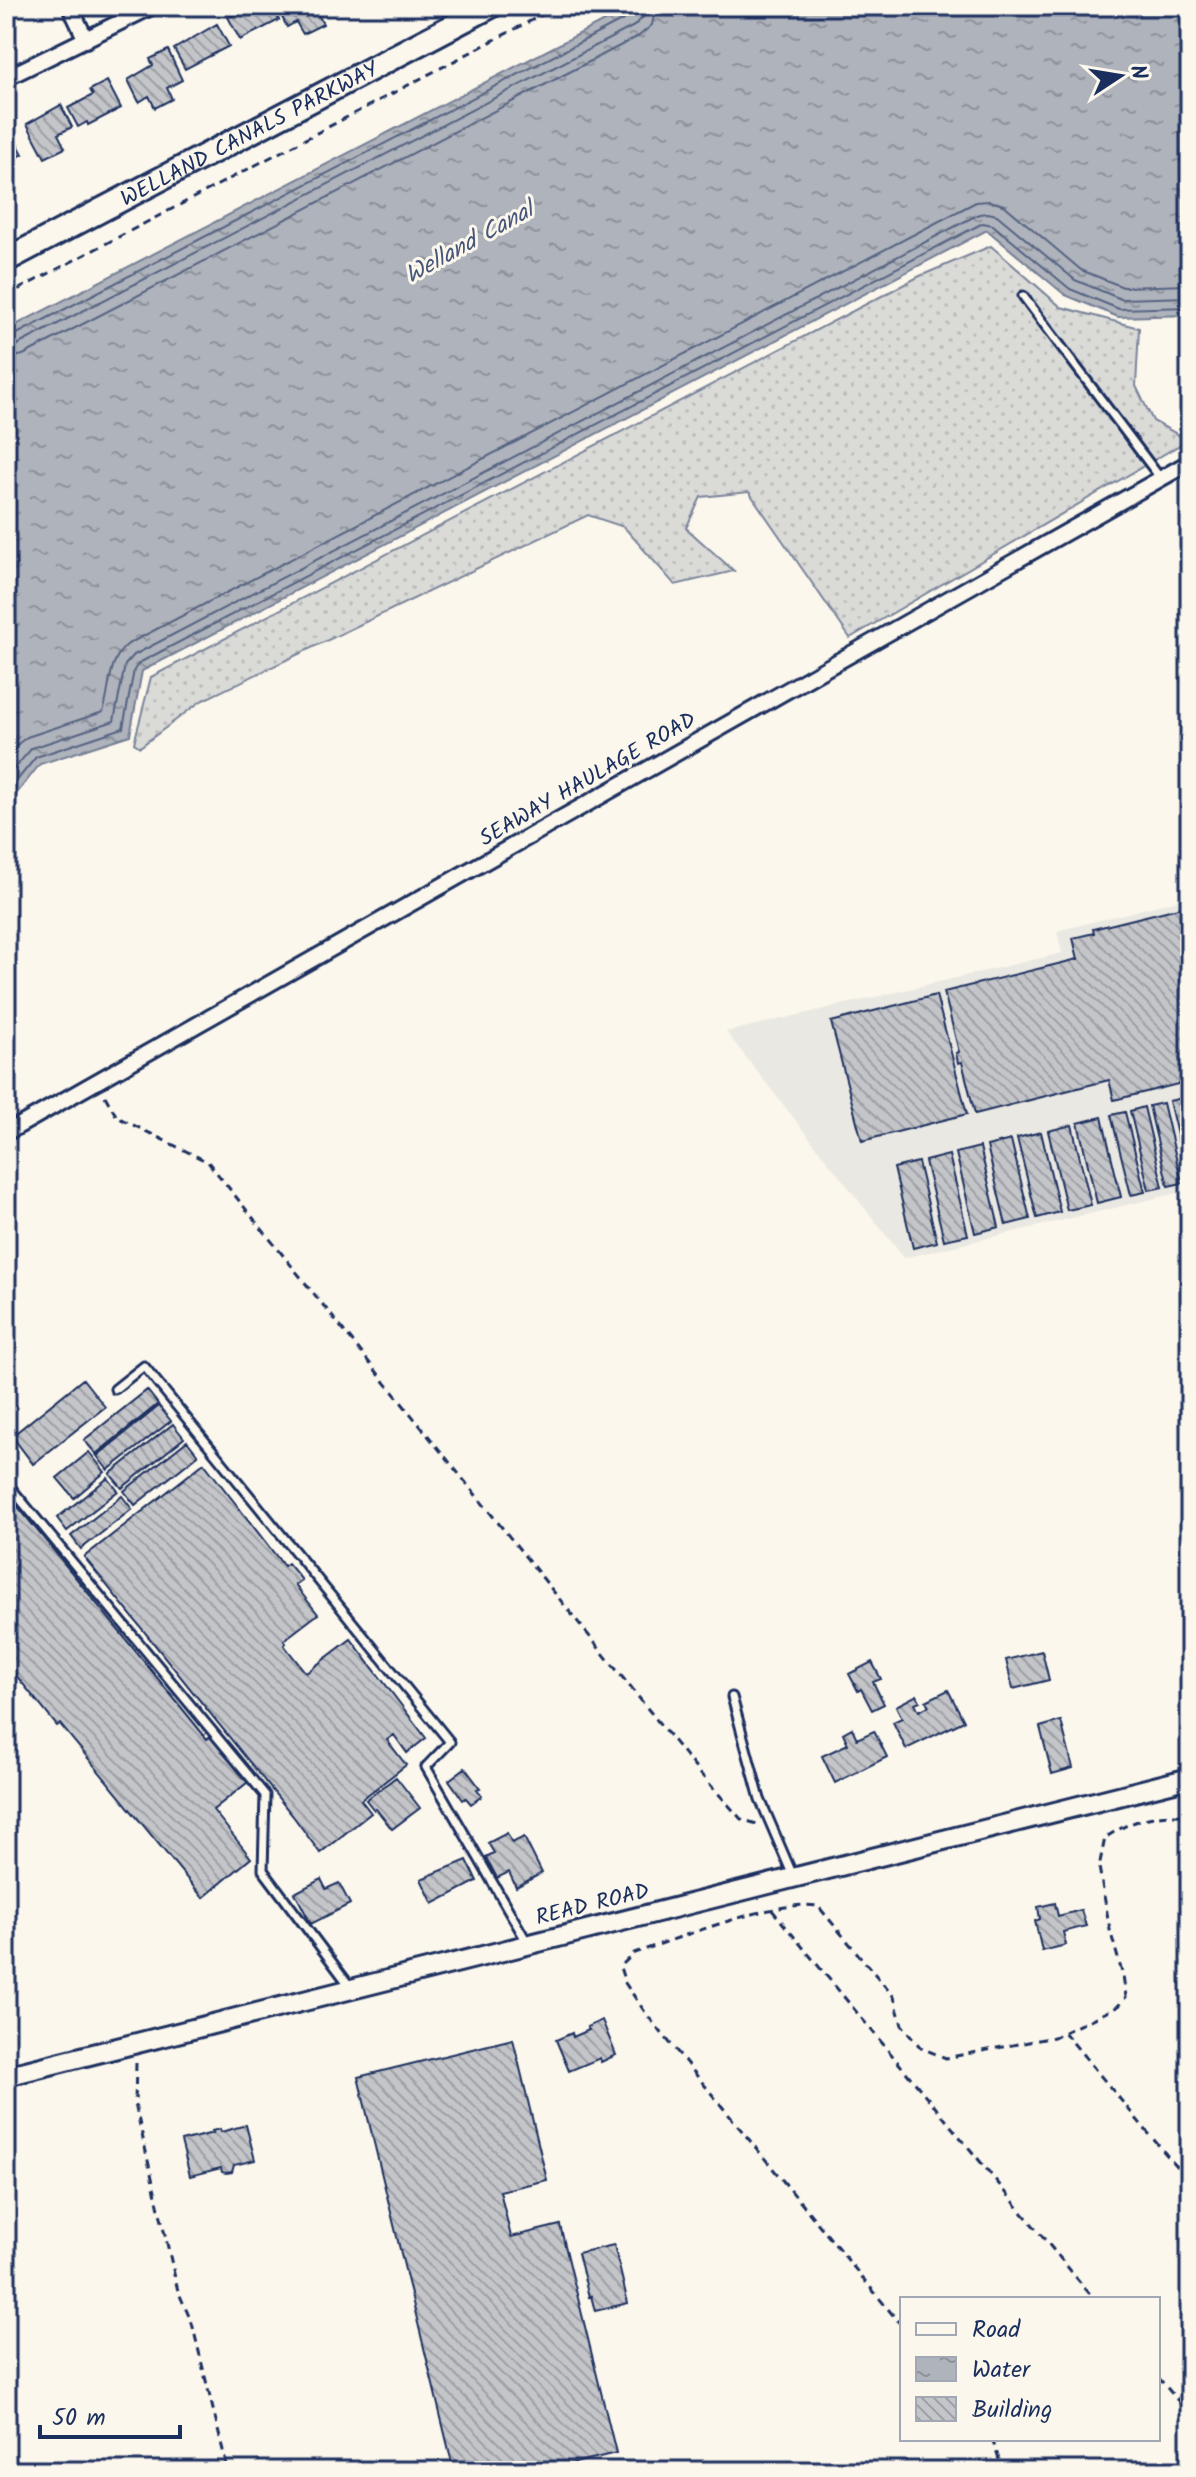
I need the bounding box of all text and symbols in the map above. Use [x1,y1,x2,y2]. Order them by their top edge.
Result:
north arrow [1080,36,1160,116]
street label: WELLAND CANALS PARKWAY [114,52,386,217]
text: N [1119,62,1156,83]
water label: Welland Canal [398,190,545,295]
street label: SEAWAY HAULAGE ROAD [473,704,703,857]
street label: READ ROAD [532,1874,653,1936]
legend [900,2297,1160,2441]
text: Road [972,2311,1021,2350]
text: Water [972,2351,1032,2390]
scale bar [40,2389,180,2439]
text: Building [972,2391,1052,2430]
text: 50 m [52,2399,106,2438]

